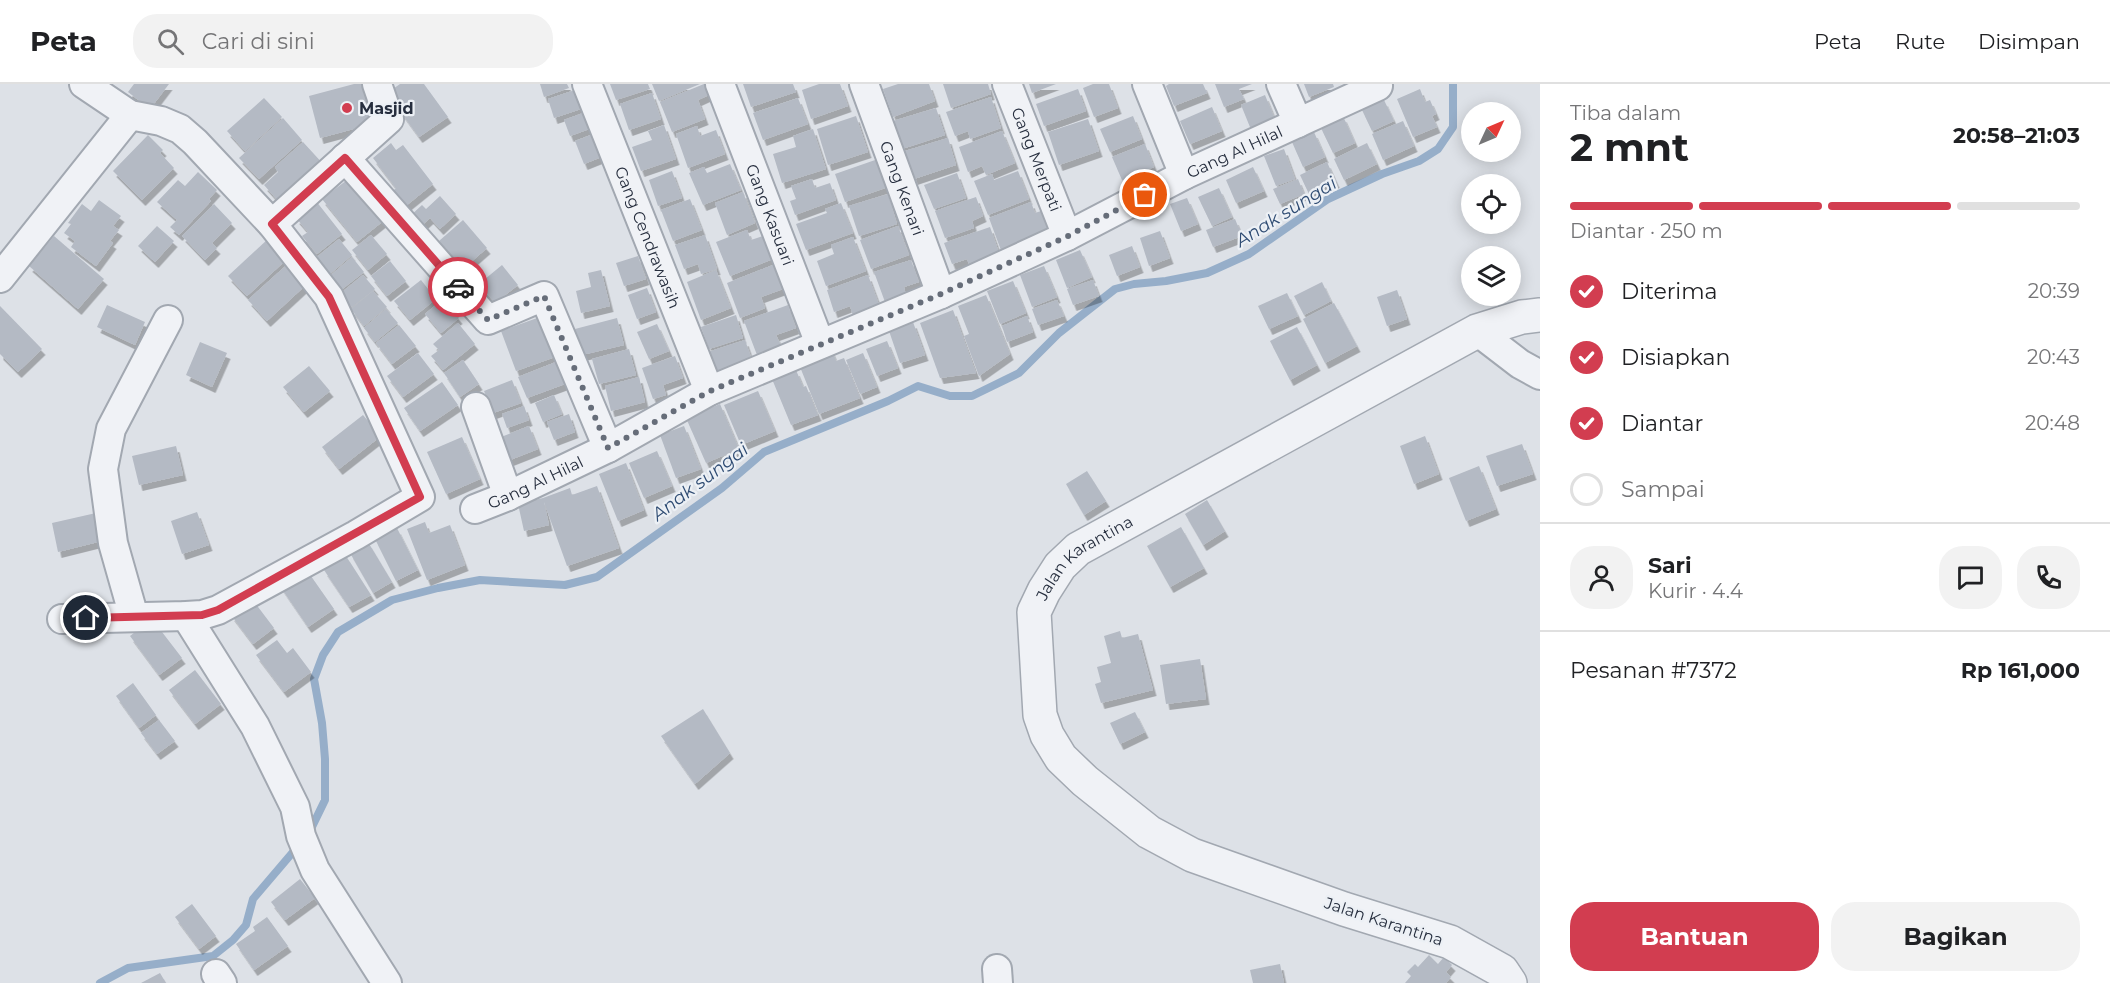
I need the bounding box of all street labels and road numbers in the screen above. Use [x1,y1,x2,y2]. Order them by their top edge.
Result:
street label: Gang Merpati [1007,105,1065,214]
street label: Gang Al Hilal [1184,122,1286,182]
street label: Gang Kenari [876,138,928,238]
street label: Gang Kasuari [742,161,798,268]
street label: Gang Cendrawasih [611,164,684,311]
street label: Gang Al Hilal [485,452,586,513]
street label: Jalan Karantina [1032,512,1136,604]
street label: Jalan Karantina [1321,893,1446,950]

